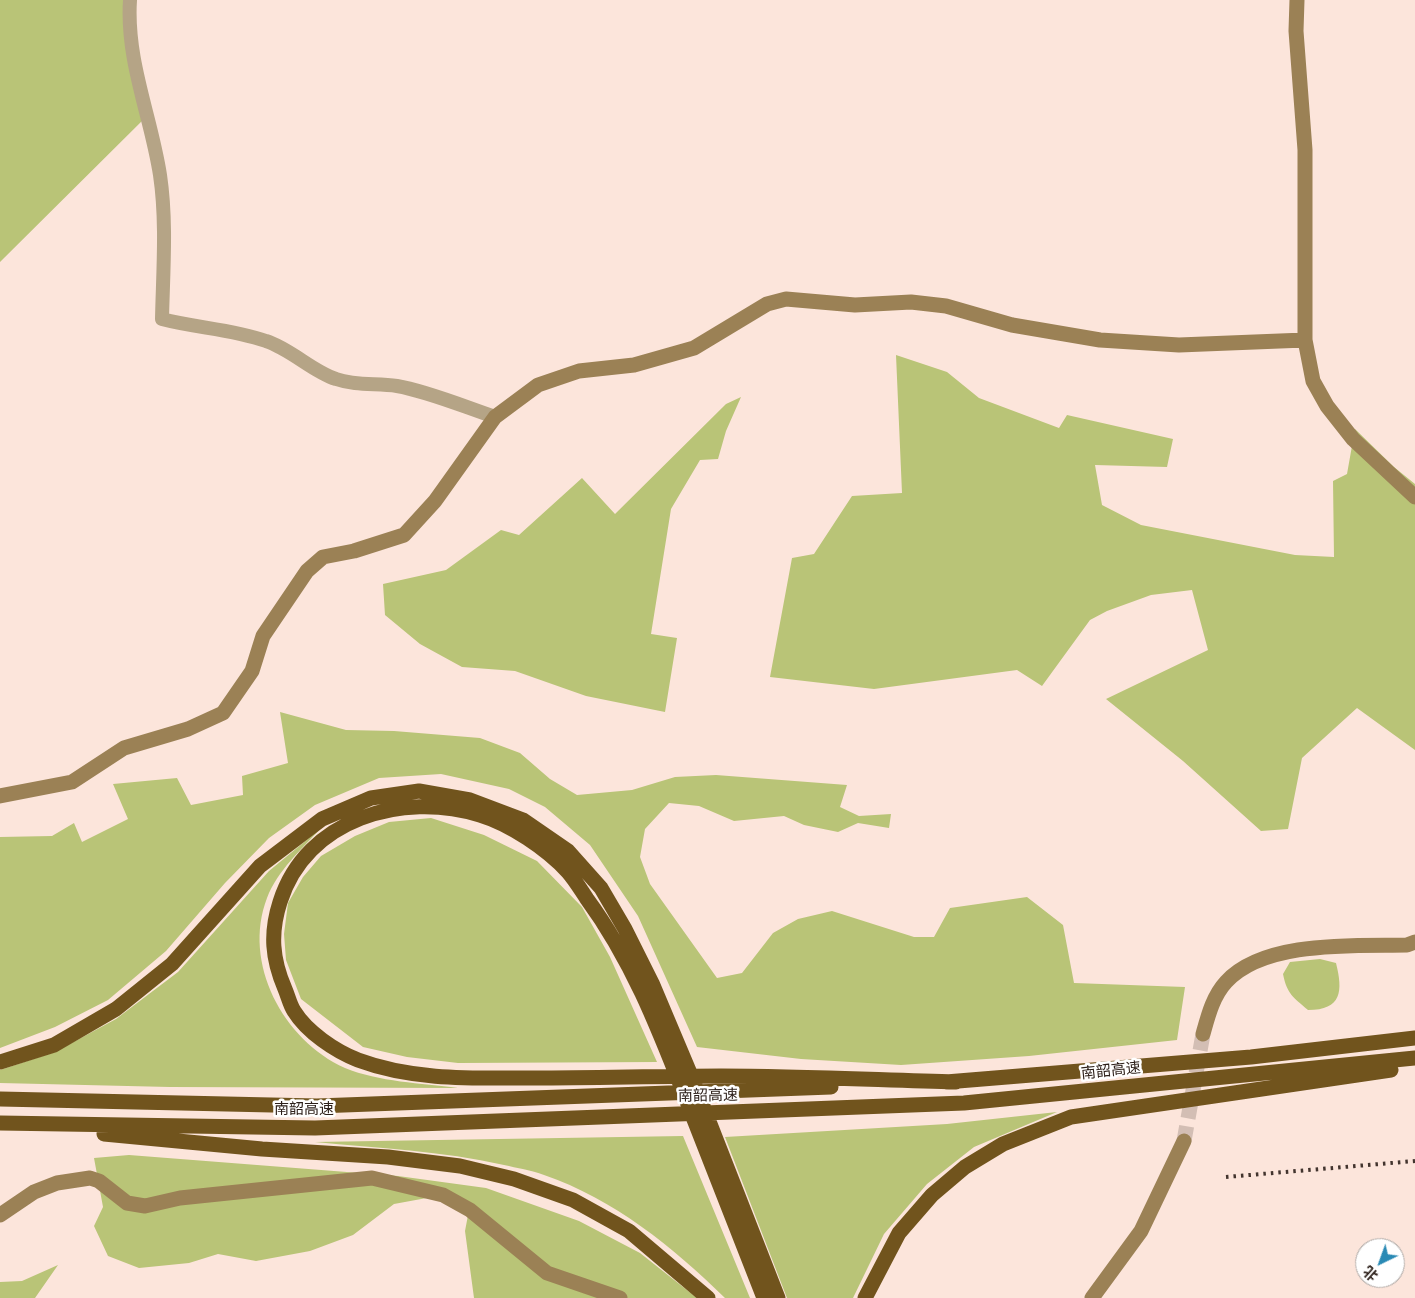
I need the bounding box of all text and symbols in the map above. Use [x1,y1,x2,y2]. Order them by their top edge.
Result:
street label: 南韶高速 [1080,1059,1142,1083]
street label: 南韶高速 [678,1086,738,1106]
street label: 南韶高速 [274,1101,334,1119]
north arrow [1355,1238,1405,1288]
text: 北 [1359,1262,1382,1285]

